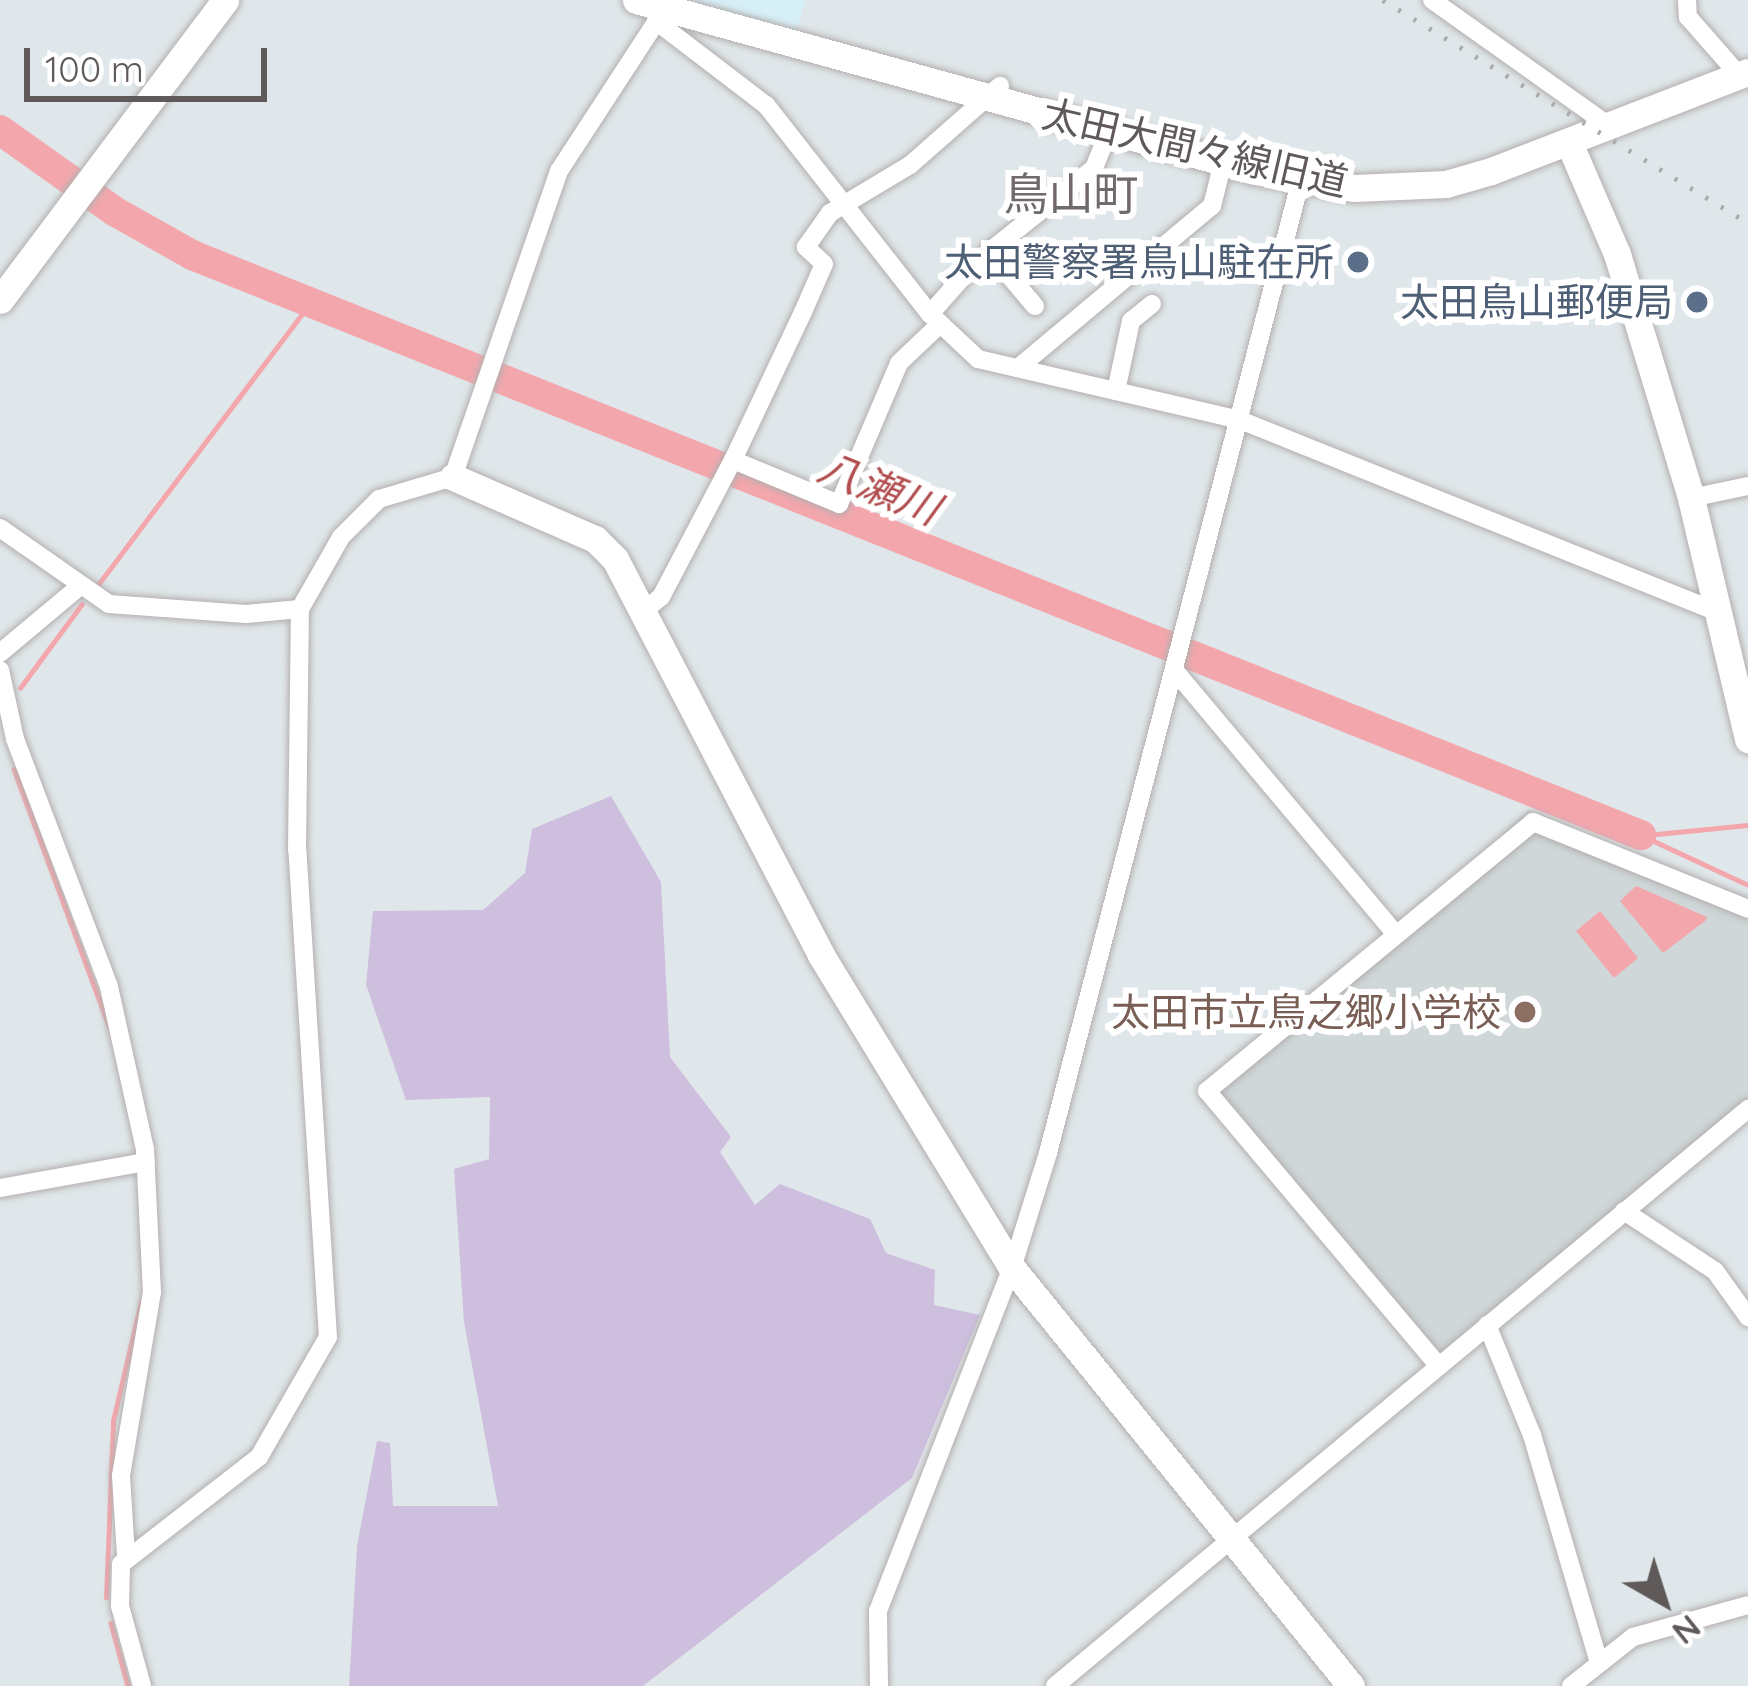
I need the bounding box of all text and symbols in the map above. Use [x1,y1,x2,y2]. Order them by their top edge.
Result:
scale bar [30,24,273,98]
text: 100 m [45,46,144,91]
street label: 太田大間々線旧道 [1038,90,1352,206]
district label: 鳥山町 [1004,167,1138,221]
place label: 太田警察署鳥山駐在所 [944,239,1334,285]
marker: 太田警察署鳥山駐在所 [1345,249,1371,275]
place label: 太田鳥山郵便局 [1400,279,1673,325]
marker: 太田鳥山郵便局 [1684,289,1710,315]
water label: 八瀬川 [811,441,947,535]
place label: 太田市立鳥之郷小学校 [1111,989,1501,1035]
marker: 太田市立鳥之郷小学校 [1512,999,1538,1025]
north arrow [1604,1542,1724,1662]
text: N [1665,1607,1709,1654]

